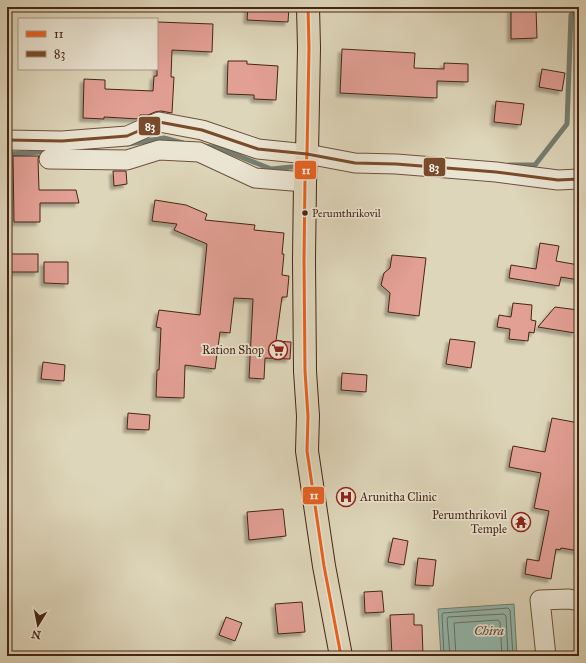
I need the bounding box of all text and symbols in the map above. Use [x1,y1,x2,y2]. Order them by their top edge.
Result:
legend [18,18,158,70]
text: 11 [54,27,64,41]
text: 83 [54,47,65,61]
line badge: 83 [138,116,161,136]
text: 83 [145,120,155,134]
line badge: 83 [423,157,446,177]
line badge: 11 [294,160,317,180]
text: 83 [429,161,439,175]
text: 11 [302,164,311,177]
place label: Perumthrikovil [312,207,381,220]
marker: Perumthrikovil [300,208,310,218]
supermarket icon: Ration Shop [267,339,289,361]
place label: Ration Shop [202,343,264,357]
line badge: 11 [302,486,325,505]
hospital icon: Arunitha Clinic [335,486,357,508]
text: 11 [310,489,319,502]
place label: Arunitha Clinic [359,490,437,504]
place label: Perumthrikovil Temple [432,508,508,536]
temple icon: Perumthrikovil Temple [510,511,532,533]
north arrow [18,605,58,645]
water label: Chira [474,623,504,639]
text: N [30,627,42,642]

